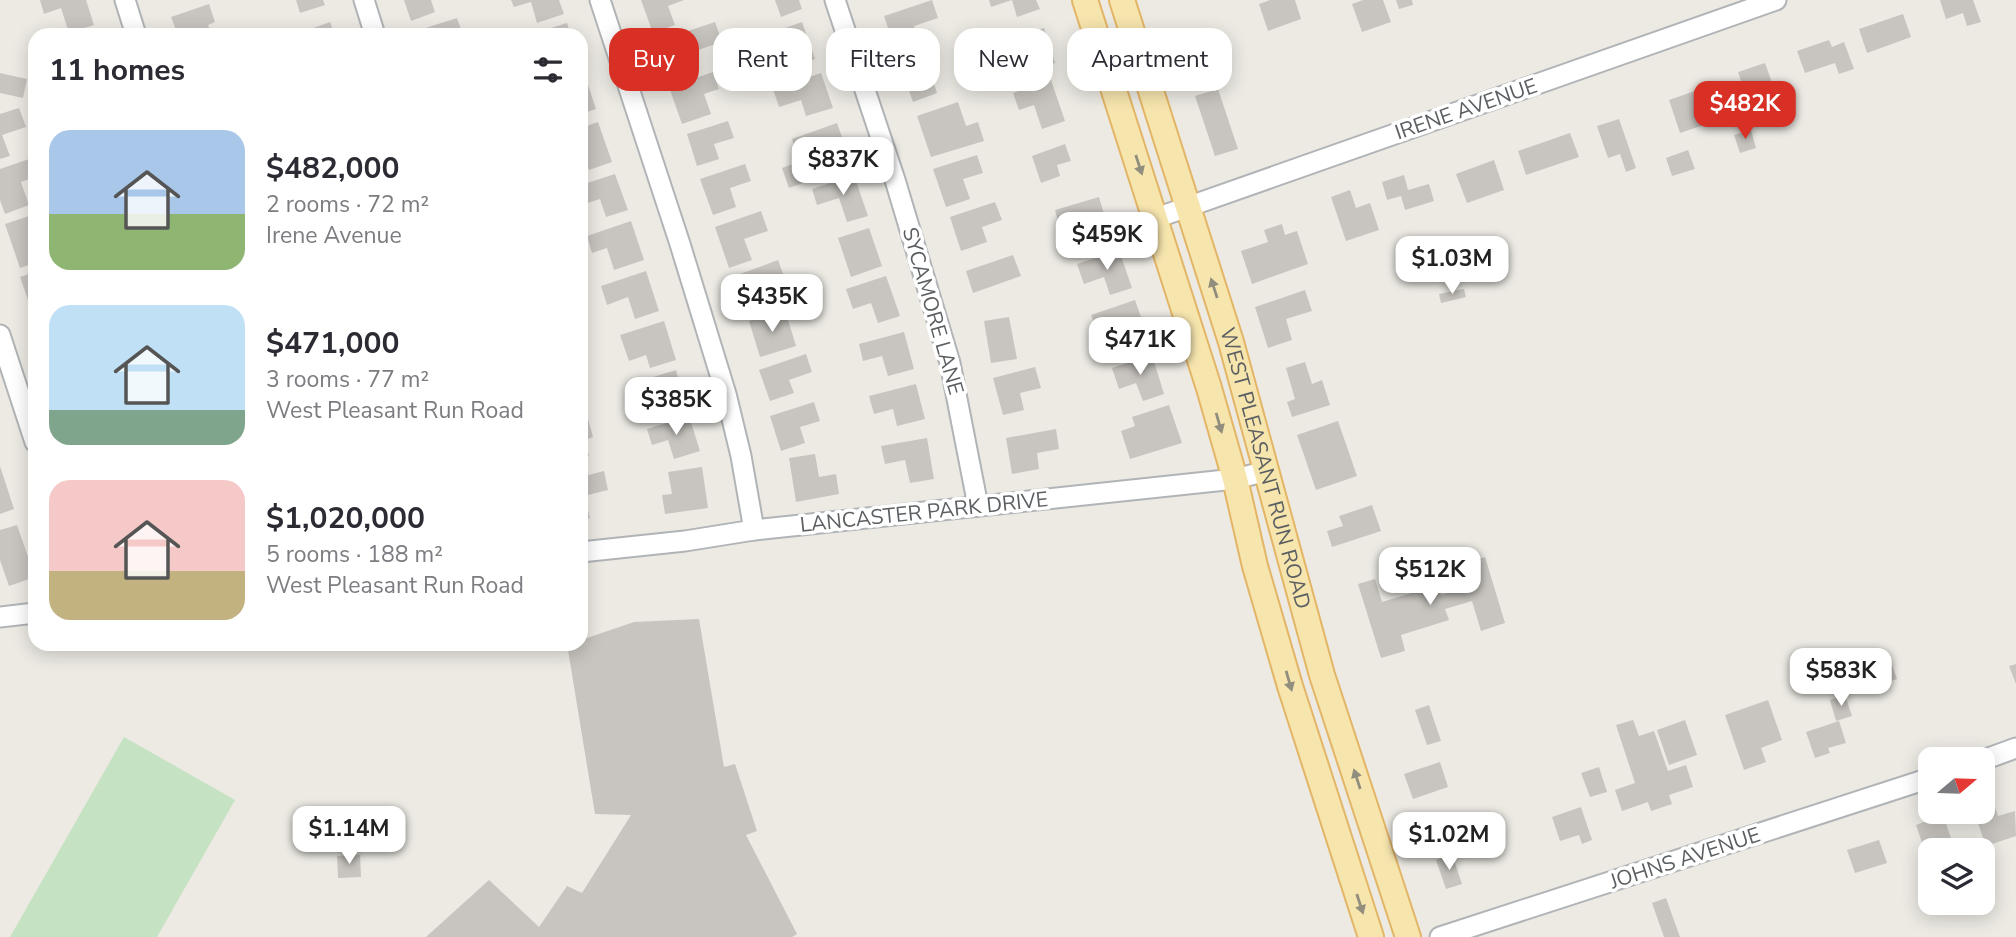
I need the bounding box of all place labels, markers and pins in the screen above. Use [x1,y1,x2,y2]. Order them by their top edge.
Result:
pin: $482K [1696,82,1794,141]
pin: $837K [794,138,892,197]
pin: $459K [1058,212,1156,272]
pin: $1.03M [1395,236,1509,296]
pin: $435K [723,274,821,334]
pin: $471K [1091,318,1189,377]
pin: $385K [627,378,725,437]
pin: $512K [1381,548,1479,607]
pin: $583K [1792,648,1890,708]
pin: $1.14M [292,806,406,866]
pin: $1.02M [1392,812,1506,872]

